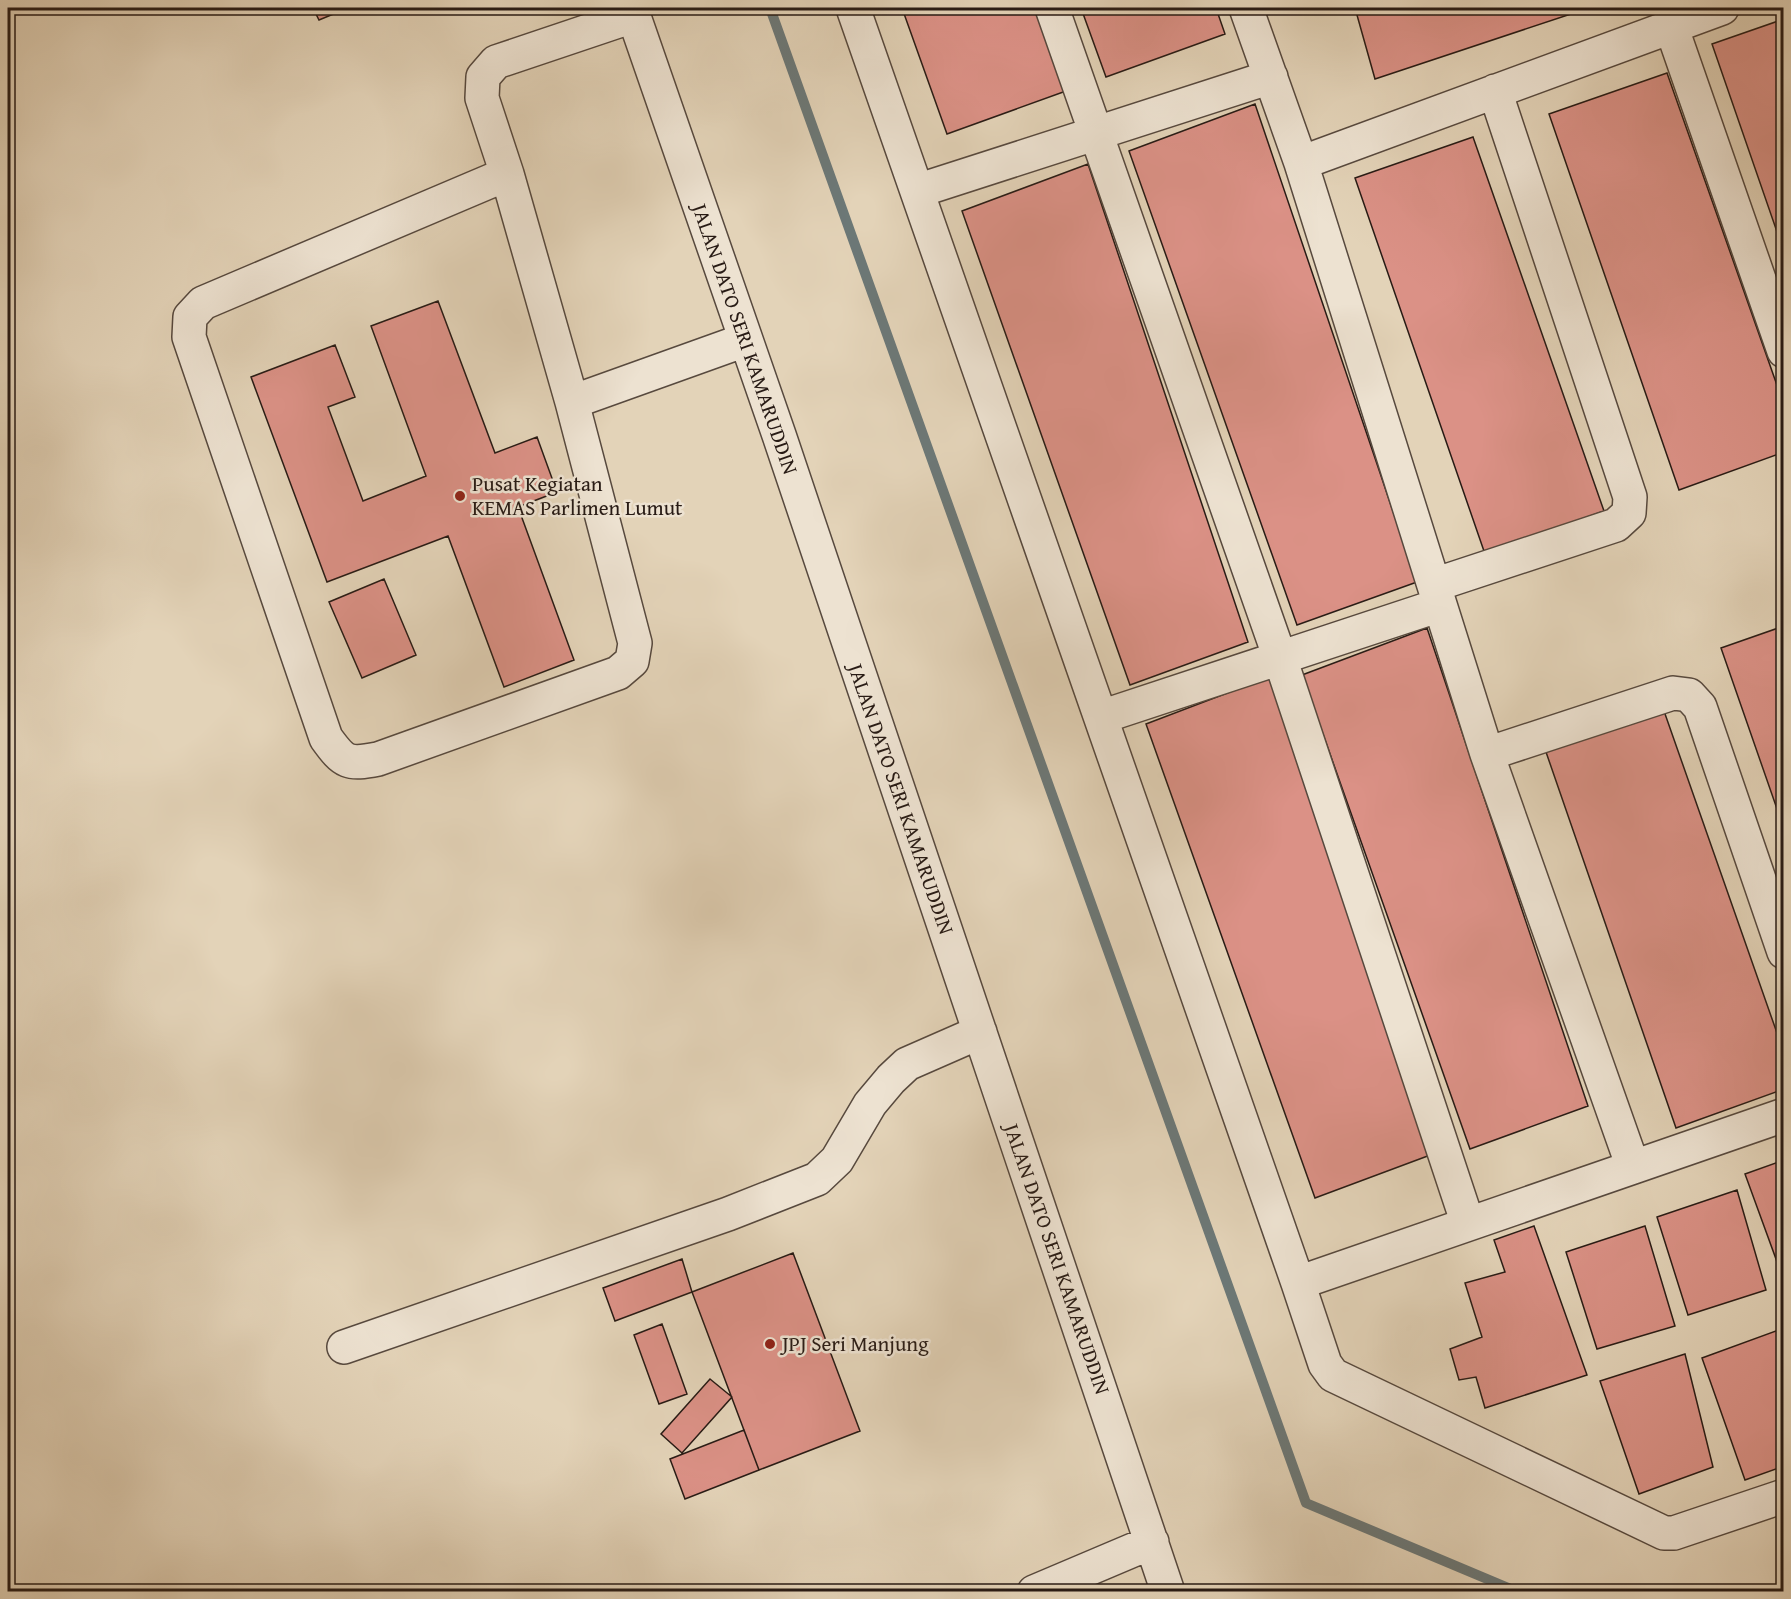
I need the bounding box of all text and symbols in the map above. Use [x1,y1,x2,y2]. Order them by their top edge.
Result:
street label: JALAN DATO SERI KAMARUDDIN [684,196,807,479]
place label: Pusat Kegiatan KEMAS Parlimen Lumut [472,468,683,523]
marker: Pusat Kegiatan KEMAS Parlimen Lumut [453,489,467,503]
street label: JALAN DATO SERI KAMARUDDIN [840,656,963,939]
street label: JALAN DATO SERI KAMARUDDIN [996,1116,1119,1399]
place label: JPJ Seri Manjung [779,1328,929,1359]
marker: JPJ Seri Manjung [763,1337,777,1351]

